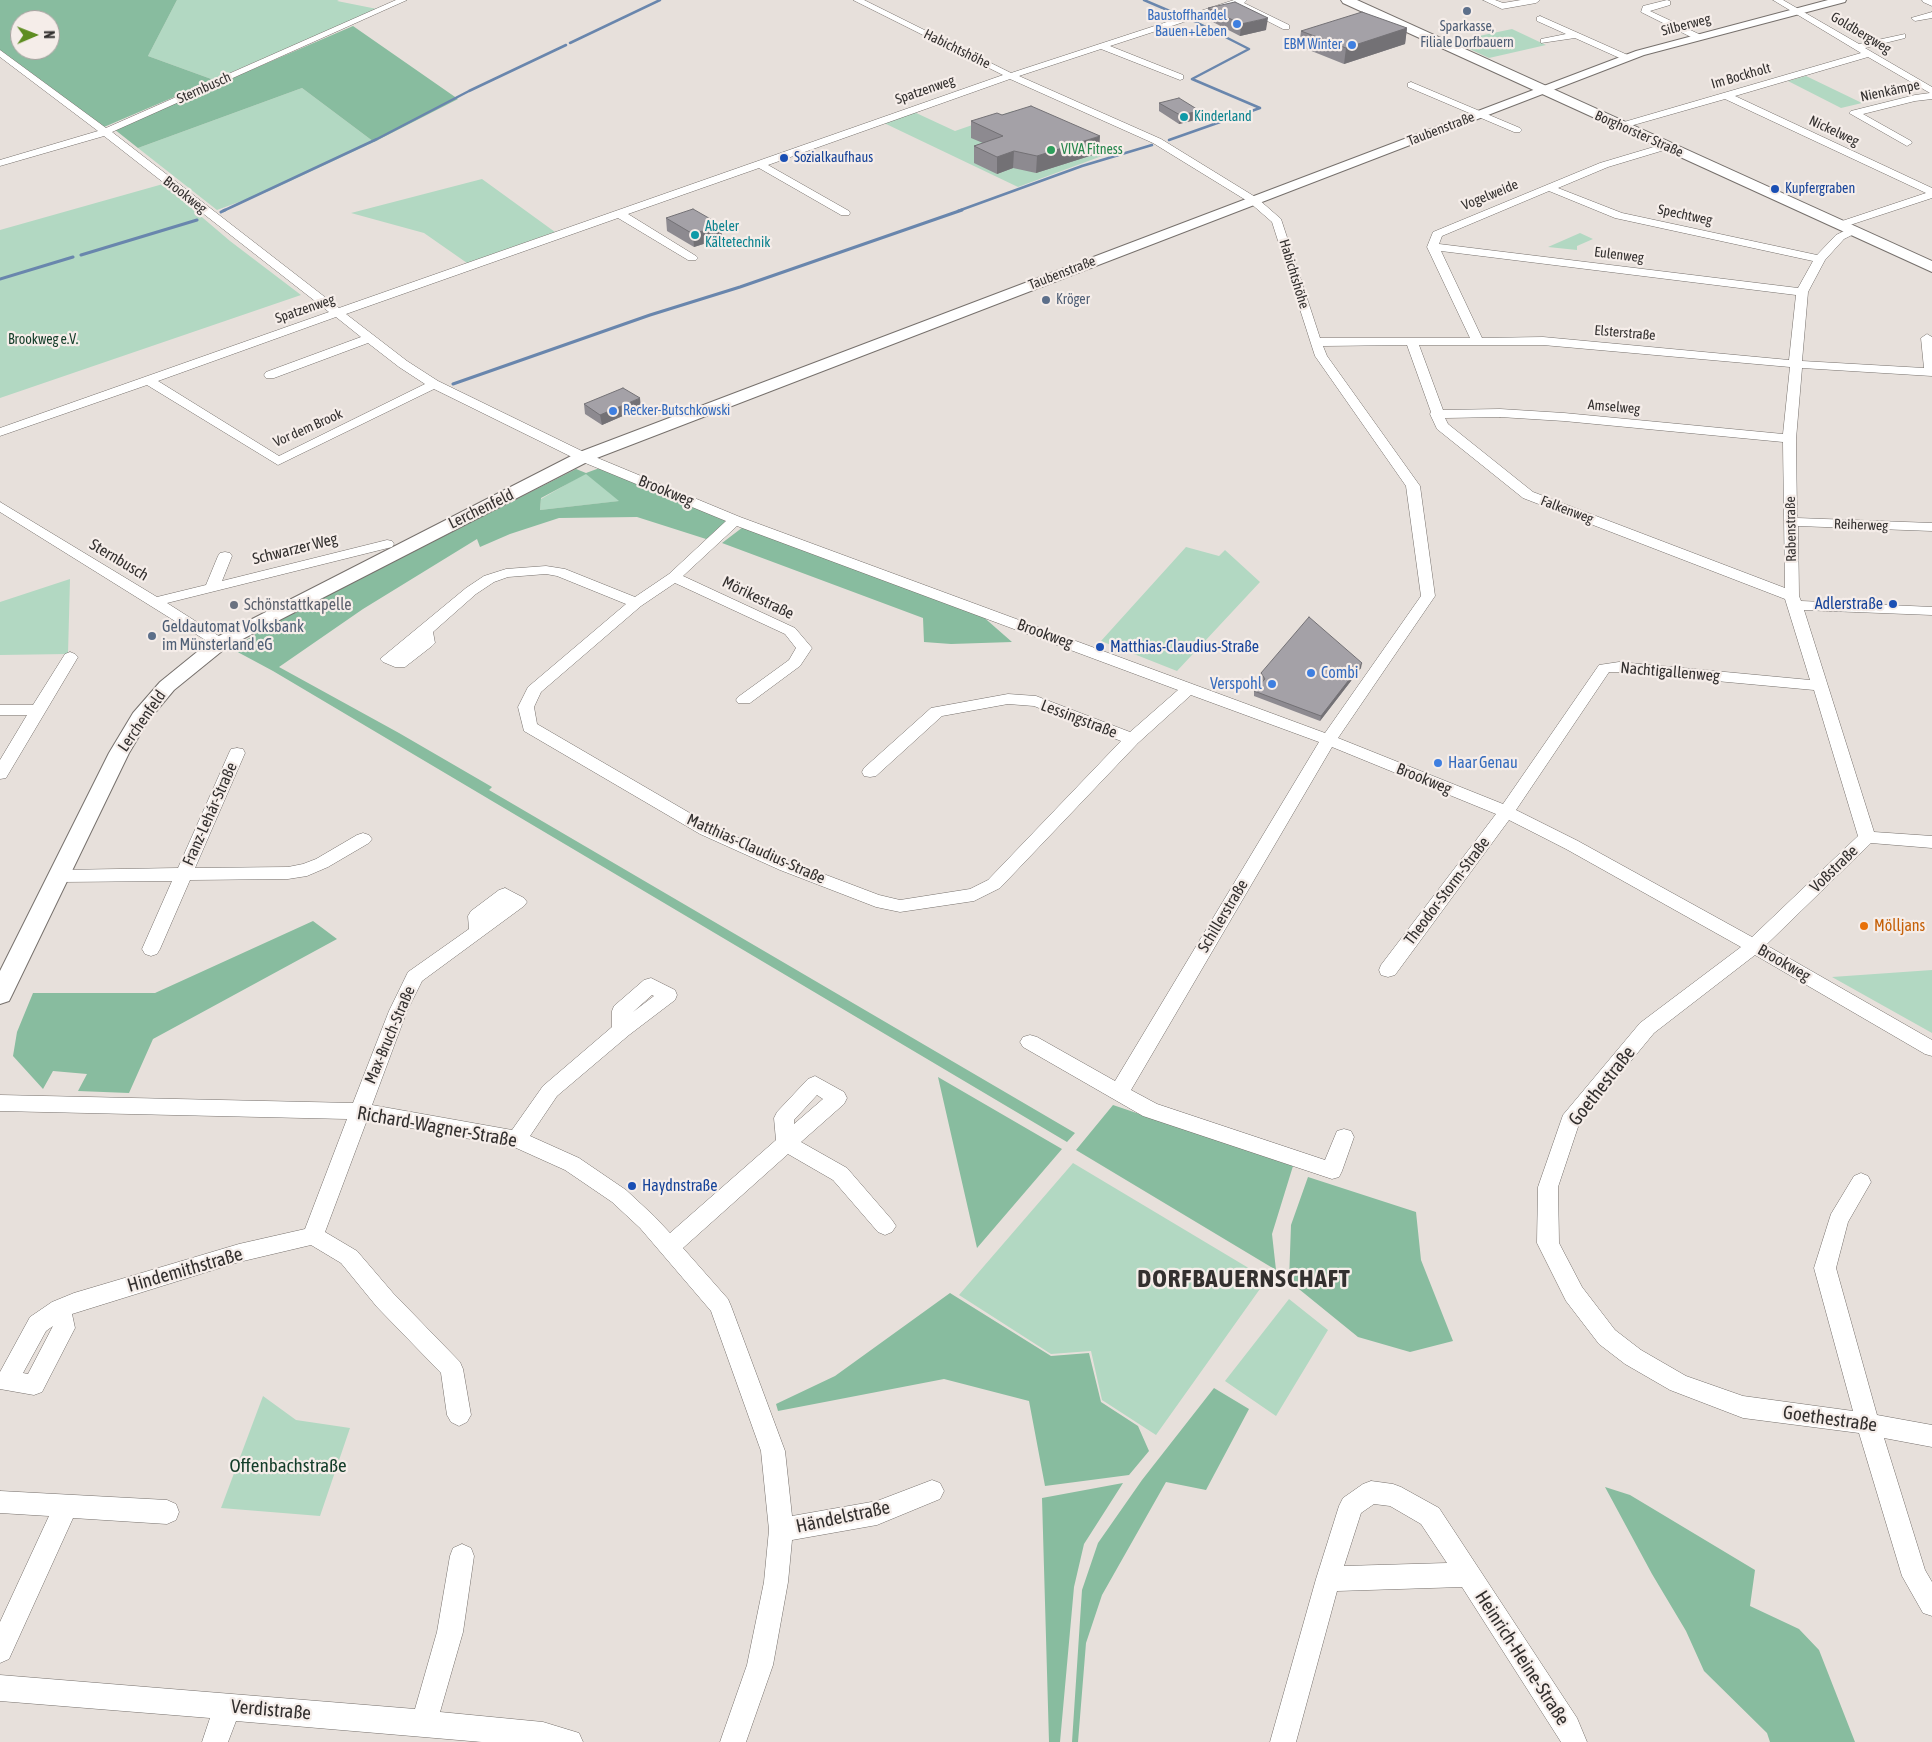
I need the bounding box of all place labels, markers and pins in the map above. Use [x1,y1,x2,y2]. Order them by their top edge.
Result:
marker: Sparkasse, Filiale Dorfbauern [1461,5,1473,17]
place label: Baustoffhandel Bauen+Leben [1147,8,1227,40]
marker: Baustoffhandel Bauen+Leben [1231,18,1243,30]
place label: Sparkasse, Filiale Dorfbauern [1420,19,1514,52]
place label: EBM Winter [1284,37,1342,53]
marker: EBM Winter [1346,39,1358,51]
place label: Kinderland [1194,109,1252,125]
marker: Kinderland [1178,111,1190,123]
place label: VIVA Fitness [1061,142,1123,158]
marker: VIVA Fitness [1045,144,1057,156]
place label: Sozialkaufhaus [794,150,873,166]
marker: Sozialkaufhaus [778,152,790,164]
place label: Kupfergraben [1785,181,1855,197]
marker: Kupfergraben [1769,183,1781,195]
place label: Abeler Kältetechnik [705,219,770,252]
marker: Abeler Kältetechnik [689,229,701,241]
place label: Kröger [1056,292,1090,308]
marker: Kröger [1040,294,1052,306]
place label: Recker-Butschkowski [623,403,730,419]
marker: Recker-Butschkowski [607,405,619,417]
place label: Adlerstraße [1815,594,1883,614]
place label: Schönstattkapelle [244,595,352,615]
marker: Adlerstraße [1887,598,1899,610]
marker: Schönstattkapelle [228,599,240,611]
place label: Geldautomat Volksbank im Münsterland eG [162,617,304,655]
marker: Geldautomat Volksbank im Münsterland eG [146,630,158,642]
place label: Matthias-Claudius-Straße [1110,637,1259,657]
marker: Matthias-Claudius-Straße [1094,641,1106,653]
place label: Combi [1321,663,1359,683]
marker: Combi [1305,667,1317,679]
place label: Verspohl [1210,674,1262,694]
marker: Verspohl [1266,678,1278,690]
place label: Haar Genau [1448,753,1518,773]
marker: Haar Genau [1432,757,1444,769]
place label: Mölljans [1874,916,1925,936]
marker: Mölljans [1858,920,1870,932]
place label: Haydnstraße [642,1176,717,1196]
marker: Haydnstraße [626,1180,638,1192]

